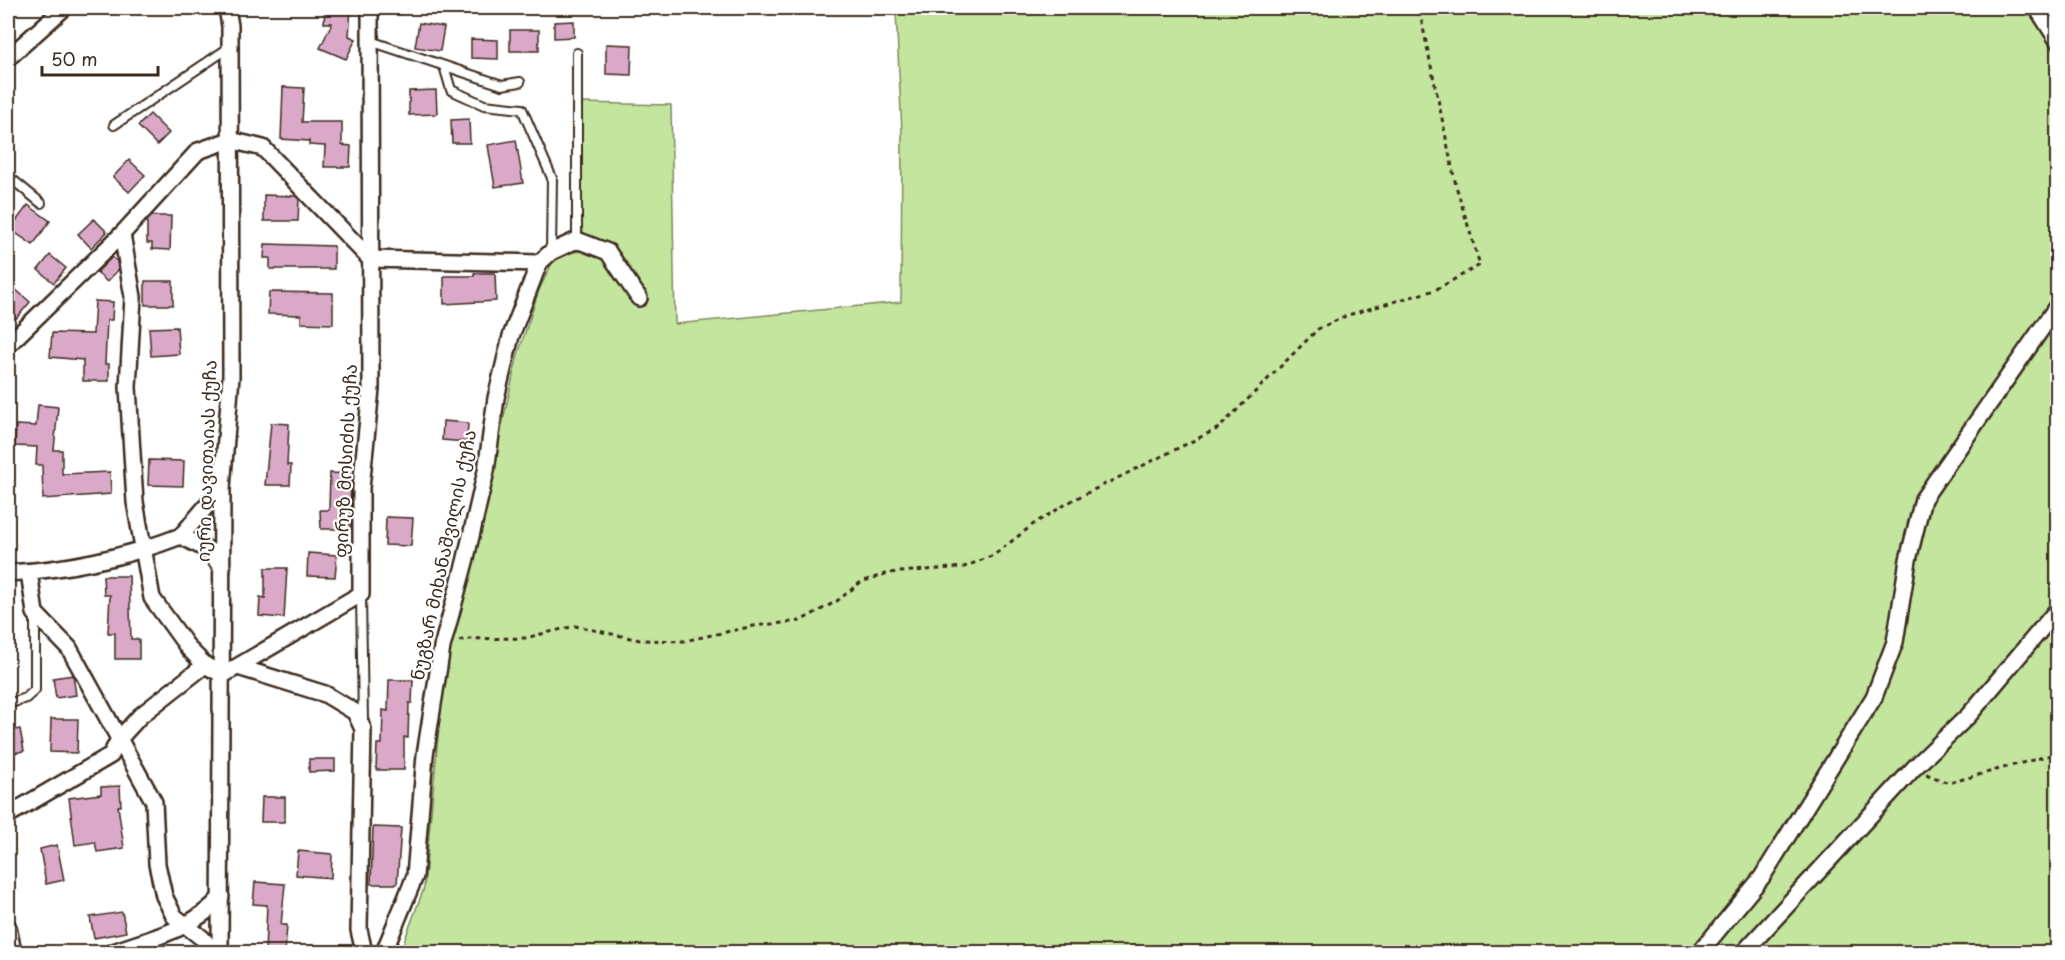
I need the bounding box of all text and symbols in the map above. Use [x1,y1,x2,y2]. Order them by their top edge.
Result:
scale bar [42,39,158,77]
text: 50 m [51,45,98,72]
street label: იური დავითაიას ქუჩა [188,359,223,563]
street label: ფირუზ მოსიძის ქუჩა [326,363,363,559]
street label: ნუგზარ მიხანაშვილის ქუჩა [403,427,482,682]

